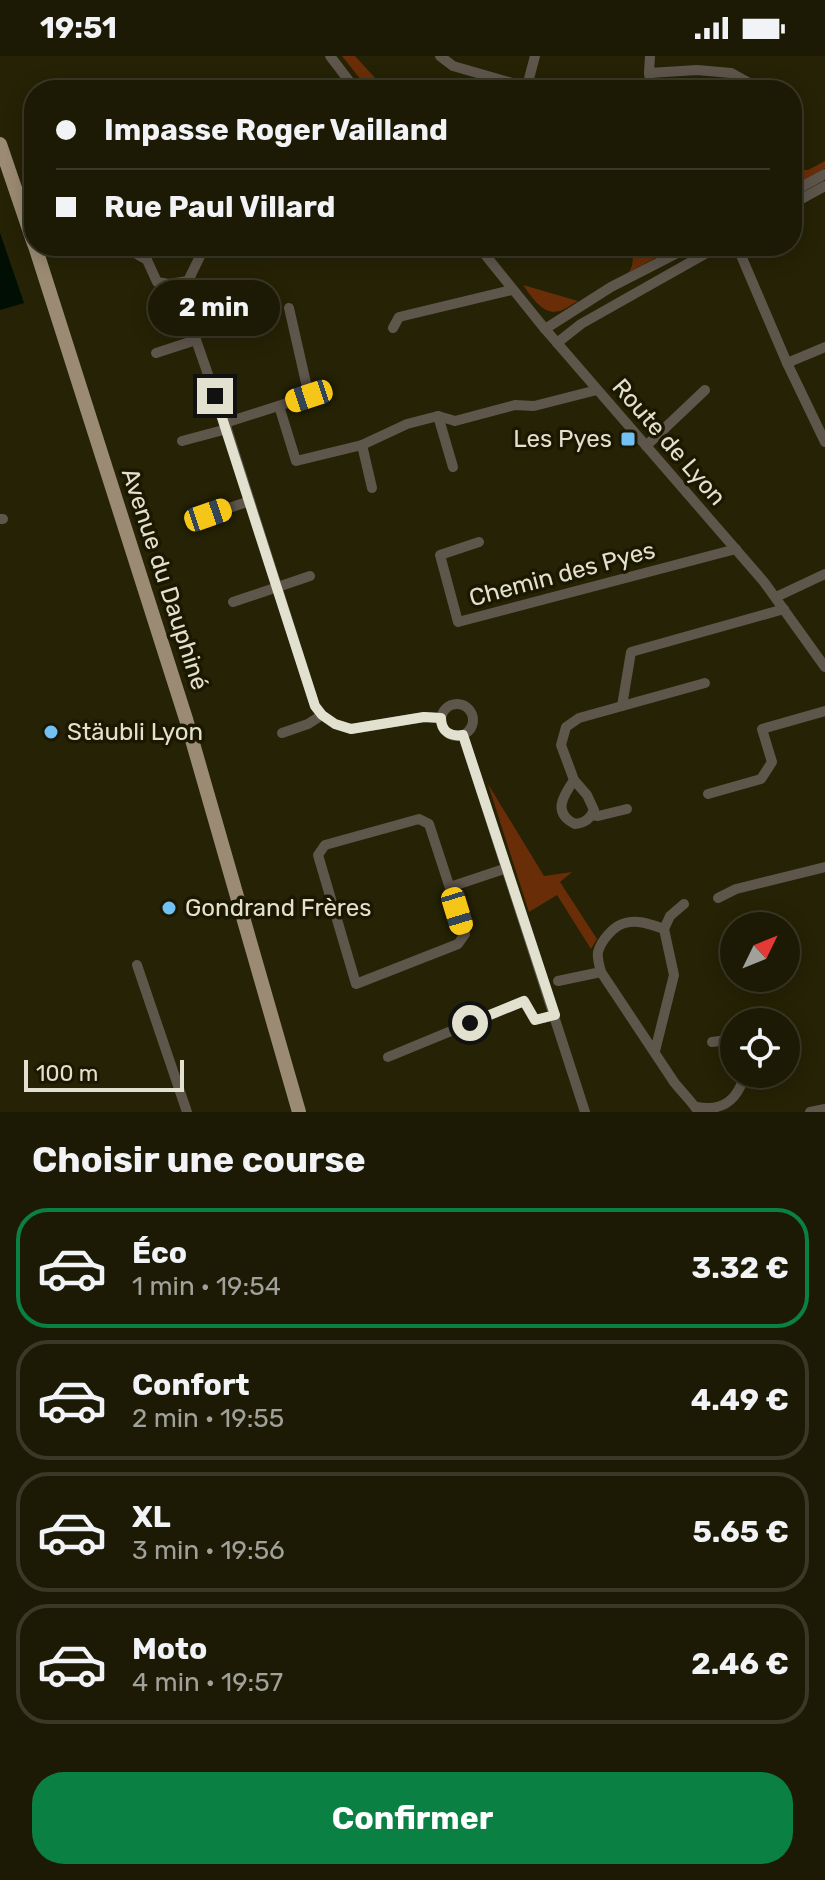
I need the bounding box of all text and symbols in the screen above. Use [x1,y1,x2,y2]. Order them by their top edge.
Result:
text: 19:51 [40,10,117,46]
text: Impasse Roger Vailland [104,112,448,148]
text: Rue Paul Villard [104,189,336,225]
callout: 2 min [149,280,281,336]
text: 2 min [179,292,249,323]
street label: Route de Lyon [606,373,732,511]
car [282,377,336,415]
route end [197,378,233,414]
place label: Les Pyes [513,425,612,453]
marker: Les Pyes [619,430,637,448]
street label: Avenue du Dauphiné [116,465,214,693]
car [181,496,235,534]
street label: Chemin des Pyes [466,536,658,612]
place label: Stäubli Lyon [67,718,203,746]
marker: Stäubli Lyon [42,723,60,741]
car [439,885,475,937]
place label: Gondrand Frères [185,894,371,922]
marker: Gondrand Frères [160,899,178,917]
north arrow [720,912,800,992]
map controls [720,912,800,1088]
route start [452,1005,488,1041]
button: locate [720,1008,800,1088]
scale bar [24,1056,184,1092]
text: 100 m [36,1060,98,1087]
text: Choisir une course [32,1138,366,1181]
icon: car [36,1232,108,1304]
text: Éco [132,1235,187,1271]
text: 3.32 € [692,1250,789,1286]
text: 1 min · 19:54 [132,1271,281,1302]
icon: car [36,1364,108,1436]
text: Confort [132,1367,250,1403]
text: 4.49 € [691,1382,789,1418]
text: 2 min · 19:55 [132,1403,284,1434]
icon: car [36,1496,108,1568]
text: XL [132,1499,171,1535]
text: 5.65 € [693,1514,789,1550]
text: 3 min · 19:56 [132,1535,285,1566]
icon: car [36,1628,108,1700]
text: Moto [132,1631,207,1667]
text: 2.46 € [691,1646,789,1682]
text: 4 min · 19:57 [132,1667,283,1698]
button: Confirmer [32,1772,793,1864]

